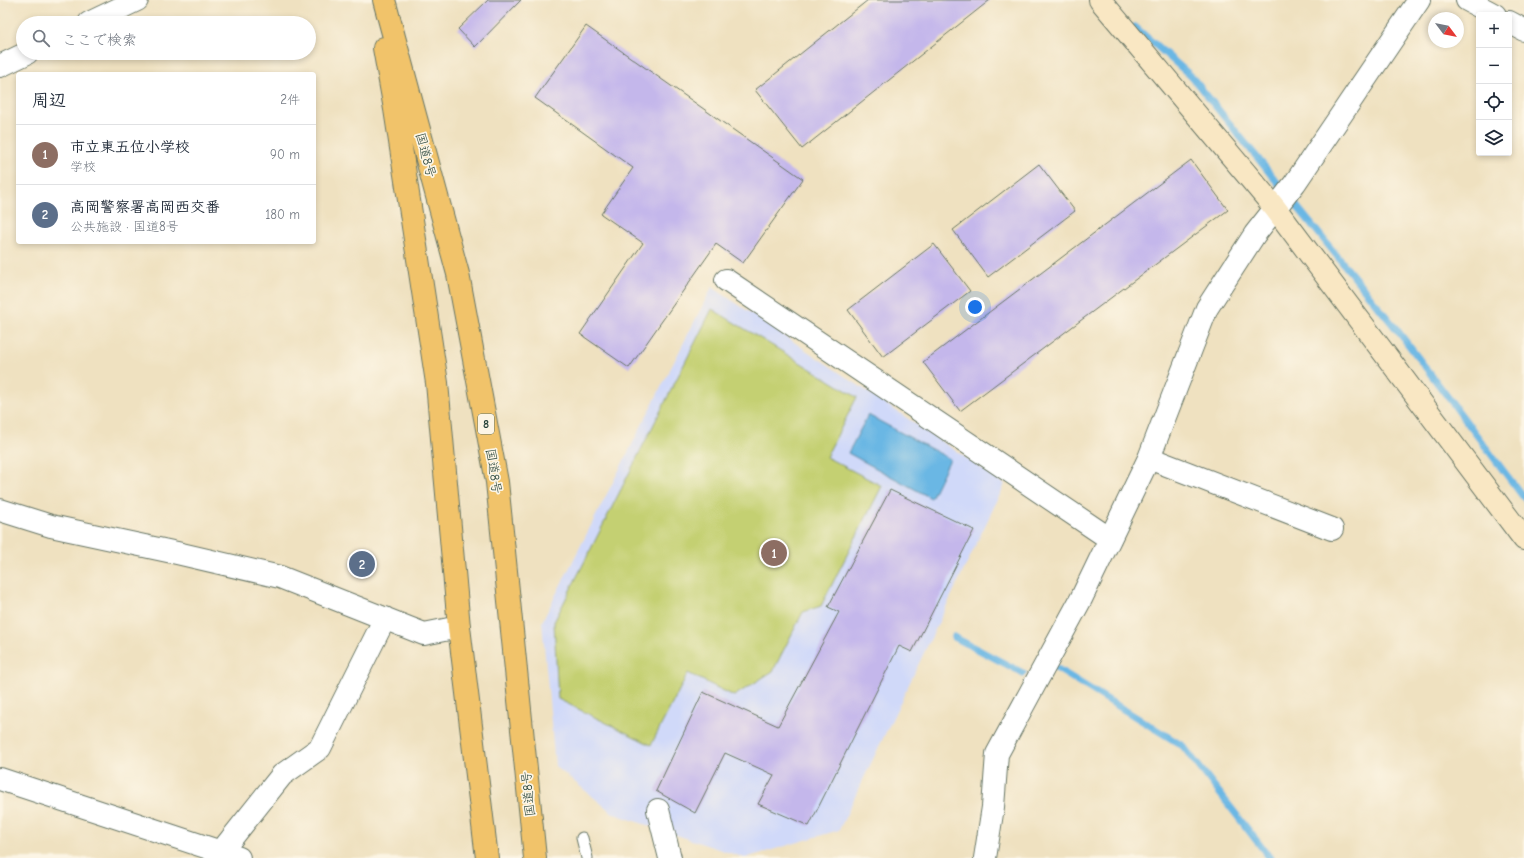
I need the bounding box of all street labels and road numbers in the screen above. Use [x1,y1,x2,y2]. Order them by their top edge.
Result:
street label: 国道8号 [413,131,439,179]
road number: 8 [478,414,494,434]
street label: 国道8号 [483,447,505,495]
street label: 国道8号 [518,770,538,818]

